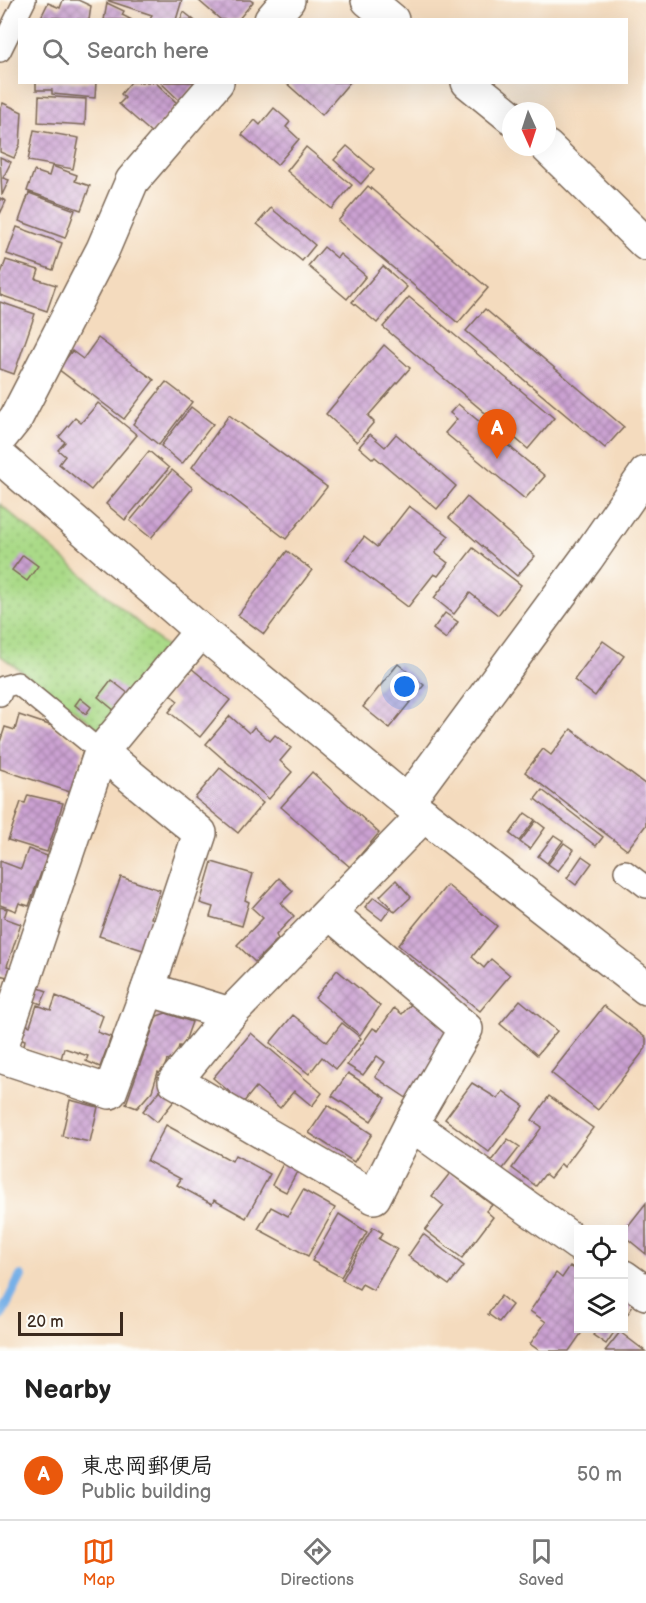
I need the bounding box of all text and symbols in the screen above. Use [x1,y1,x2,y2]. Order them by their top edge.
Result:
search box [18,18,628,84]
icon: search [39,35,72,68]
text: Search here [87,38,209,65]
north arrow [502,102,556,156]
pin: A [478,410,516,459]
your location [390,672,419,701]
map controls [574,1225,628,1333]
button: locate [574,1225,628,1279]
button: layers [574,1279,628,1333]
scale bar [18,1309,123,1336]
text: 20 m [27,1313,63,1332]
text: Nearby [24,1375,111,1406]
text: 東忠岡郵便局 [81,1453,213,1480]
text: A [37,1463,50,1487]
text: 50 m [577,1463,622,1487]
text: Public building [81,1480,211,1504]
tab: Map [82,1535,115,1590]
tab: Directions [280,1535,354,1590]
tab: Saved [519,1535,564,1590]

